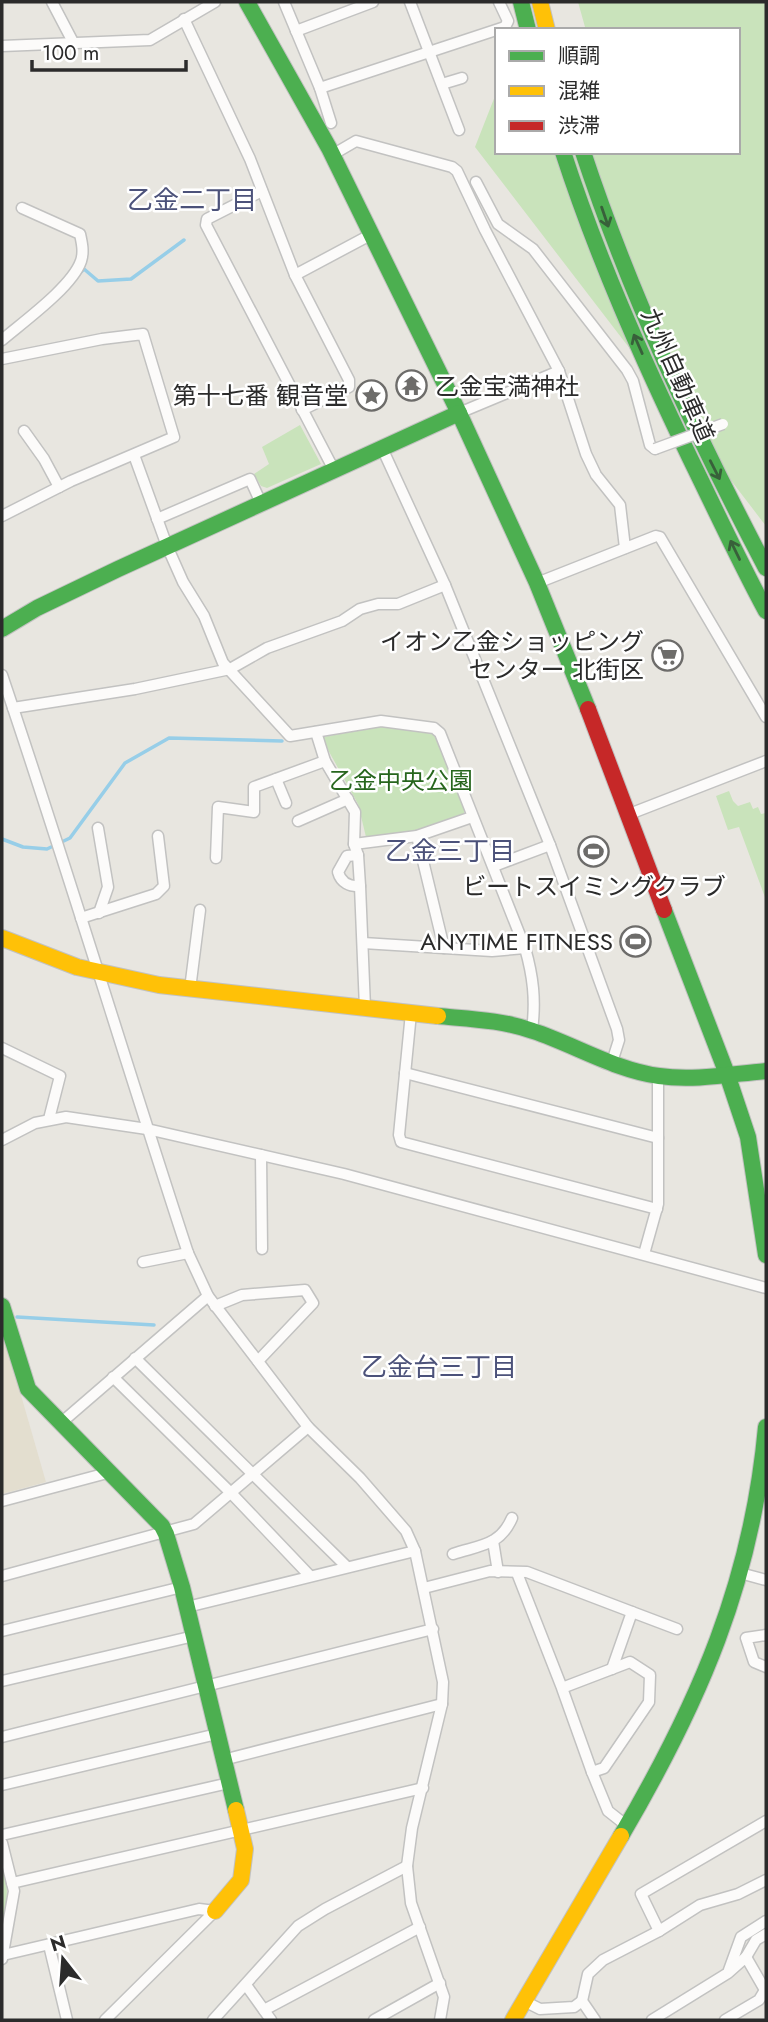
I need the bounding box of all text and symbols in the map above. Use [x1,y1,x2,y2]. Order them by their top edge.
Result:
scale bar [32,28,186,72]
legend [495,28,740,154]
text: 100 m [42,38,99,68]
text: 順調 [558,41,600,71]
text: 混雑 [558,76,600,106]
text: 渋滞 [558,111,600,141]
district label: 乙金二丁目 [127,181,257,219]
one-way arrow [600,205,612,227]
street label: 九州自動車道 [633,302,723,448]
one-way arrow [631,334,644,355]
temple icon: 乙金宝満神社 [395,369,429,403]
place label: 乙金宝満神社 [435,369,579,404]
place label: 第十七番 観音堂 [173,378,348,413]
place icon: 第十七番 観音堂 [354,378,388,412]
one-way arrow [709,459,723,480]
one-way arrow [728,540,742,561]
place label: イオン乙金ショッピング センター 北街区 [380,624,644,687]
supermarket icon: イオン乙金ショッピング センター 北街区 [650,638,684,672]
park label: 乙金中央公園 [329,763,473,798]
district label: 乙金三丁目 [385,832,515,870]
sports icon: ビートスイミングクラブ [577,835,611,869]
place label: ビートスイミングクラブ [462,869,726,904]
place label: ANYTIME FITNESS [420,924,613,959]
sports icon: ANYTIME FITNESS [619,924,653,958]
district label: 乙金台三丁目 [361,1348,517,1386]
north arrow [28,1924,98,1994]
text: N [47,1928,69,1958]

